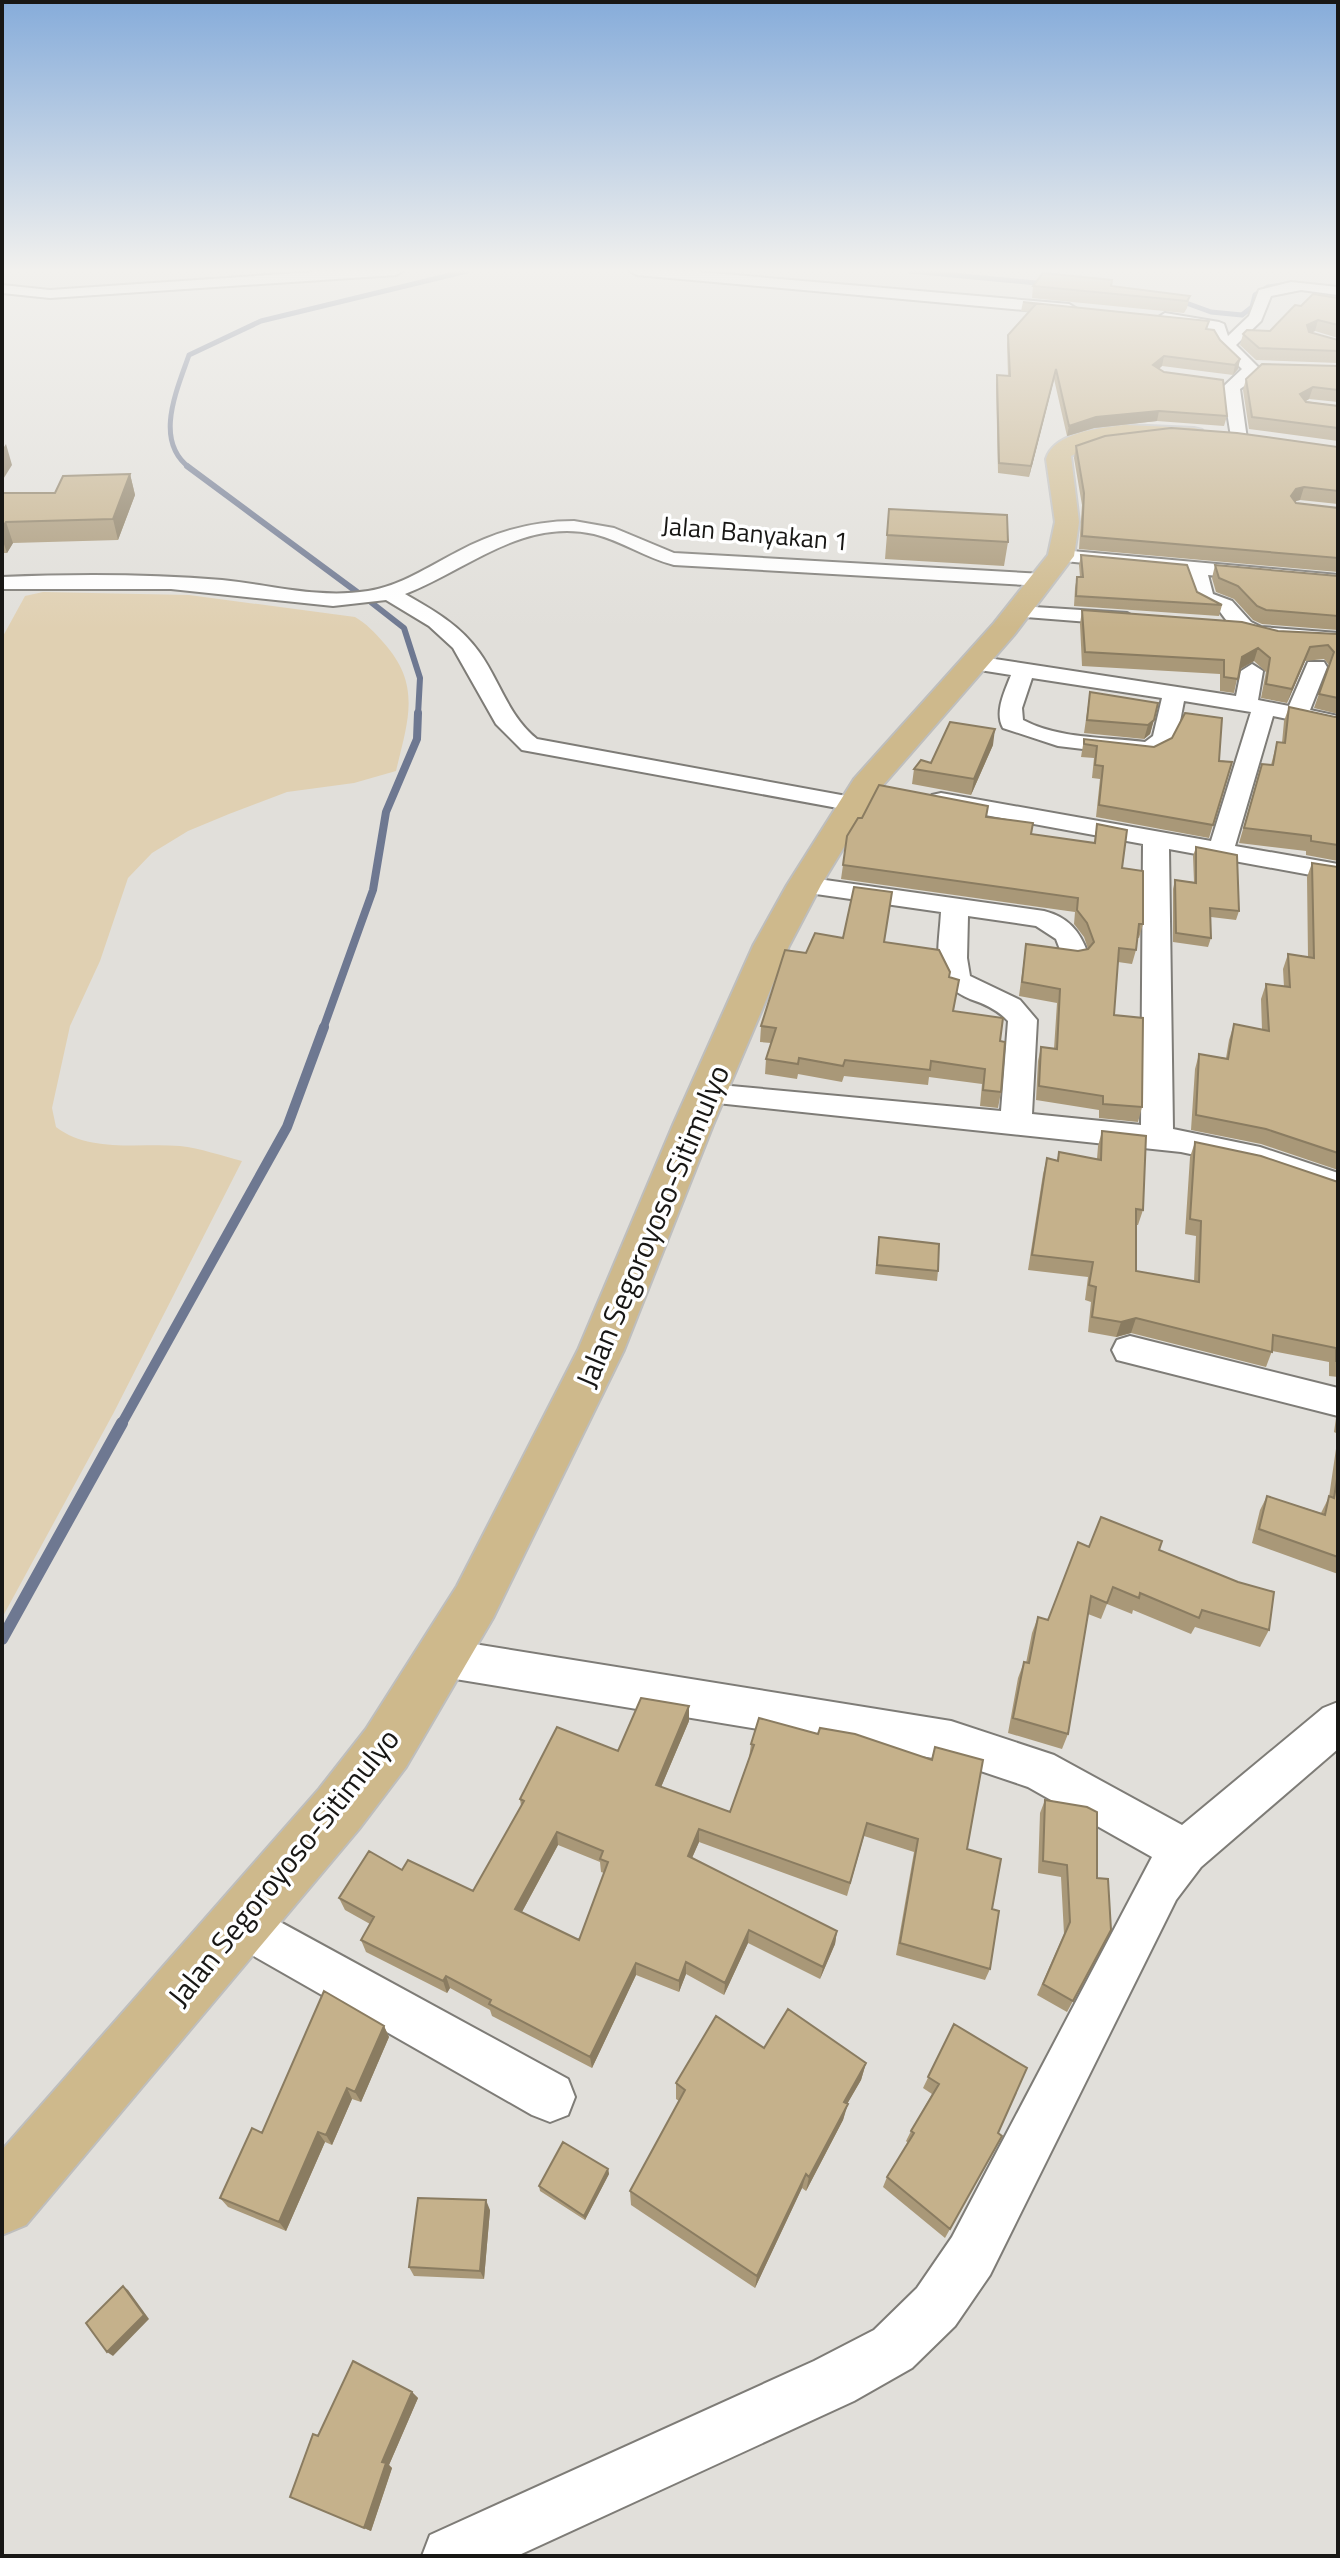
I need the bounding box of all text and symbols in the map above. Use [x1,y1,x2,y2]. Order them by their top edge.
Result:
street label: Jalan Banyakan 1 [660,505,850,561]
street label: Jalan Segoroyoso-Sitimulyo [563,1057,741,1395]
street label: Jalan Segoroyoso-Sitimulyo [156,1718,410,2016]

